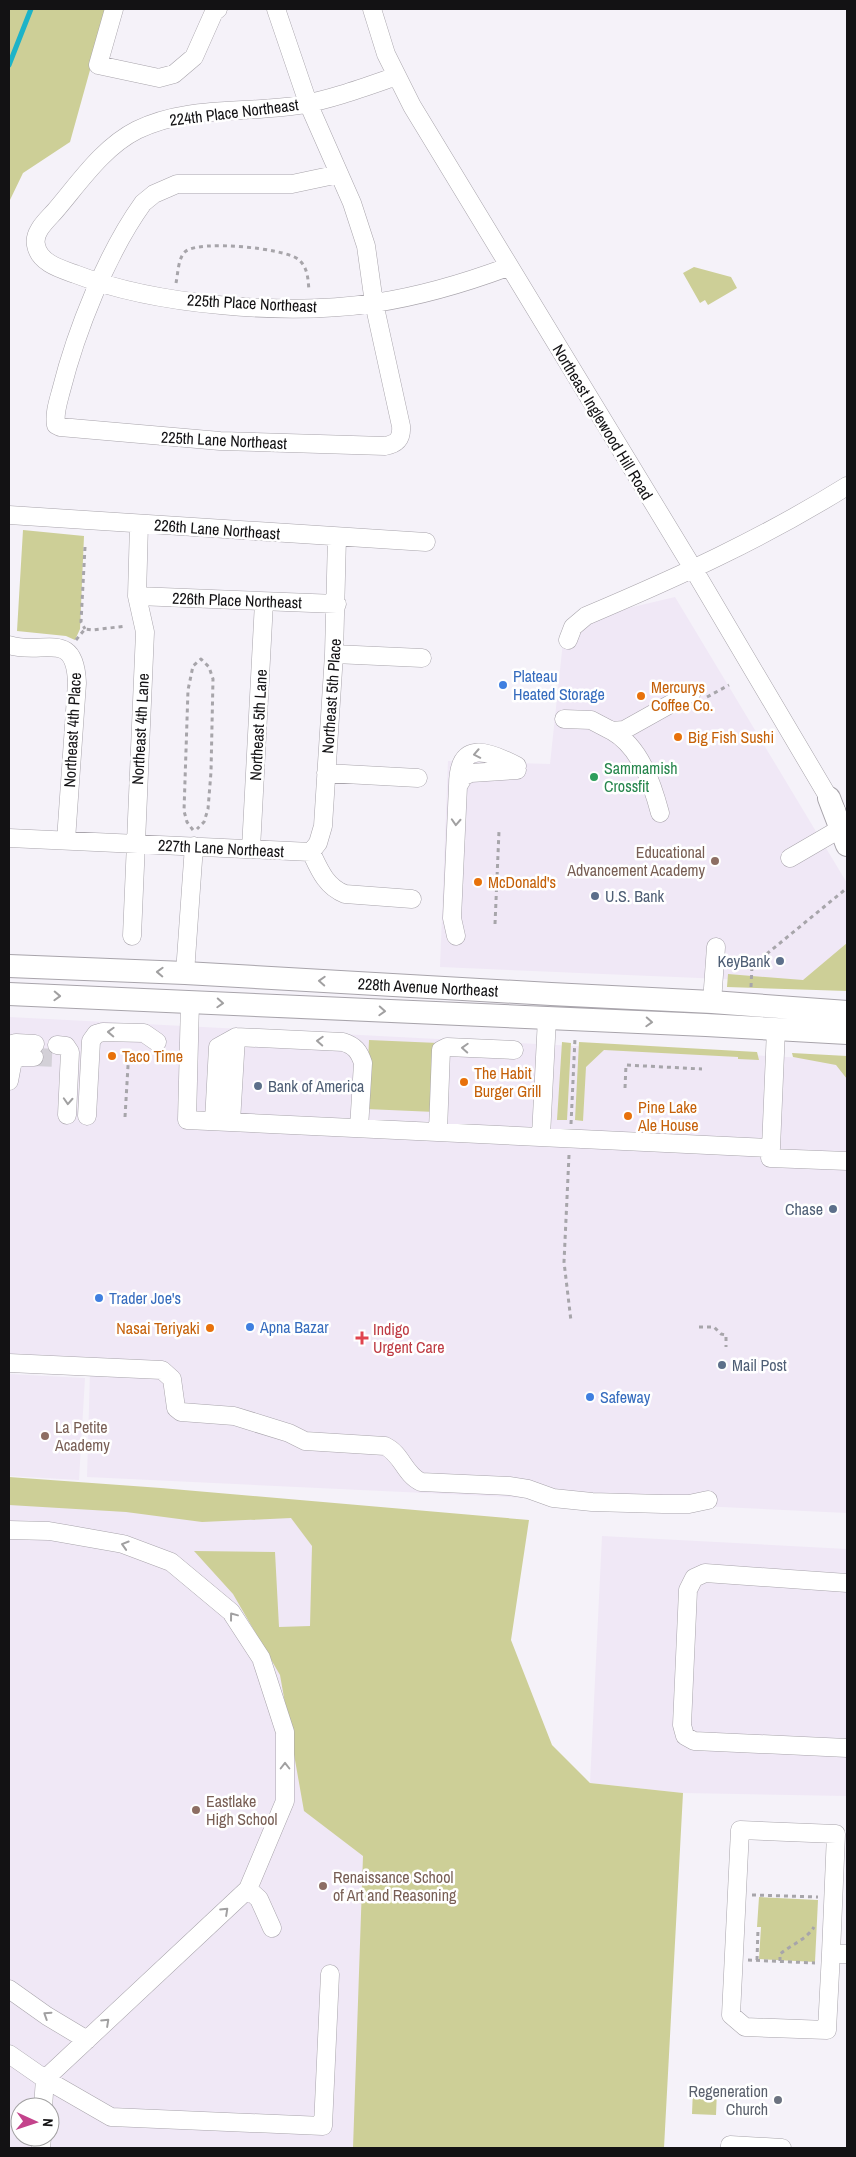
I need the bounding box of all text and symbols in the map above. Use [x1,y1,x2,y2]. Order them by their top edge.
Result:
street label: 224th Place Northeast [168,93,300,131]
street label: 225th Place Northeast [187,289,318,317]
street label: Northeast Inglewood Hill Road [548,340,658,504]
street label: 225th Lane Northeast [160,426,288,454]
street label: 226th Lane Northeast [153,514,281,544]
street label: 226th Place Northeast [172,587,303,613]
street label: Northeast 5th Place [316,638,346,754]
place label: Plateau Heated Storage [513,665,605,705]
street label: Northeast 5th Lane [244,669,272,781]
street label: Northeast 4th Place [58,672,86,788]
street label: Northeast 4th Lane [126,673,154,785]
place label: Mercurys Coffee Co. [651,676,714,716]
marker: Plateau Heated Storage [497,679,509,691]
marker: Mercurys Coffee Co. [635,690,647,702]
place label: Big Fish Sushi [688,726,774,748]
marker: Big Fish Sushi [672,731,684,743]
one-way arrow [472,749,481,759]
place label: Sammamish Crossfit [604,757,678,797]
marker: Sammamish Crossfit [588,771,600,783]
one-way arrow [451,818,462,826]
street label: 227th Lane Northeast [157,834,285,862]
place label: Educational Advancement Academy [566,841,705,881]
marker: Educational Advancement Academy [709,855,721,867]
place label: McDonald's [488,871,556,893]
marker: McDonald's [472,876,484,888]
place label: U.S. Bank [605,885,665,907]
marker: U.S. Bank [589,890,601,902]
place label: KeyBank [717,950,770,972]
marker: KeyBank [774,955,786,967]
one-way arrow [156,966,164,977]
street label: 228th Avenue Northeast [357,972,499,1002]
one-way arrow [318,976,326,987]
one-way arrow [54,991,62,1002]
one-way arrow [216,998,224,1009]
one-way arrow [378,1005,386,1016]
one-way arrow [646,1017,654,1028]
one-way arrow [107,1027,114,1037]
one-way arrow [316,1036,324,1047]
one-way arrow [461,1042,469,1053]
place label: Taco Time [122,1045,183,1067]
marker: Taco Time [106,1050,118,1062]
place label: The Habit Burger Grill [474,1062,541,1102]
place label: Bank of America [268,1075,365,1097]
marker: The Habit Burger Grill [458,1076,470,1088]
marker: Bank of America [252,1080,264,1092]
place label: Pine Lake Ale House [637,1096,699,1136]
one-way arrow [62,1097,73,1105]
marker: Pine Lake Ale House [622,1110,634,1122]
place label: Chase [785,1198,823,1220]
marker: Chase [827,1203,839,1215]
place label: Trader Joe's [109,1287,181,1309]
marker: Trader Joe's [93,1292,105,1304]
place label: Apna Bazar [259,1316,329,1338]
place label: Nasai Teriyaki [116,1317,200,1339]
place label: Indigo Urgent Care [373,1318,444,1358]
marker: Apna Bazar [244,1321,256,1333]
marker: Nasai Teriyaki [204,1322,216,1334]
marker: Indigo Urgent Care [355,1331,369,1345]
place label: Mail Post [732,1354,787,1376]
marker: Mail Post [716,1359,728,1371]
place label: Safeway [600,1386,651,1408]
marker: Safeway [584,1391,596,1403]
place label: La Petite Academy [54,1416,110,1456]
marker: La Petite Academy [39,1430,51,1442]
one-way arrow [121,1541,130,1551]
one-way arrow [230,1612,239,1622]
one-way arrow [280,1762,290,1770]
place label: Eastlake High School [206,1790,278,1830]
marker: Eastlake High School [190,1804,202,1816]
place label: Renaissance School of Art and Reasoning [333,1866,457,1906]
marker: Renaissance School of Art and Reasoning [317,1880,329,1892]
one-way arrow [219,1908,228,1917]
one-way arrow [43,2012,52,2022]
one-way arrow [100,2019,109,2028]
place label: Regeneration Church [688,2080,768,2120]
marker: Regeneration Church [772,2094,784,2106]
north arrow [10,2097,60,2147]
text: N [39,2118,57,2127]

